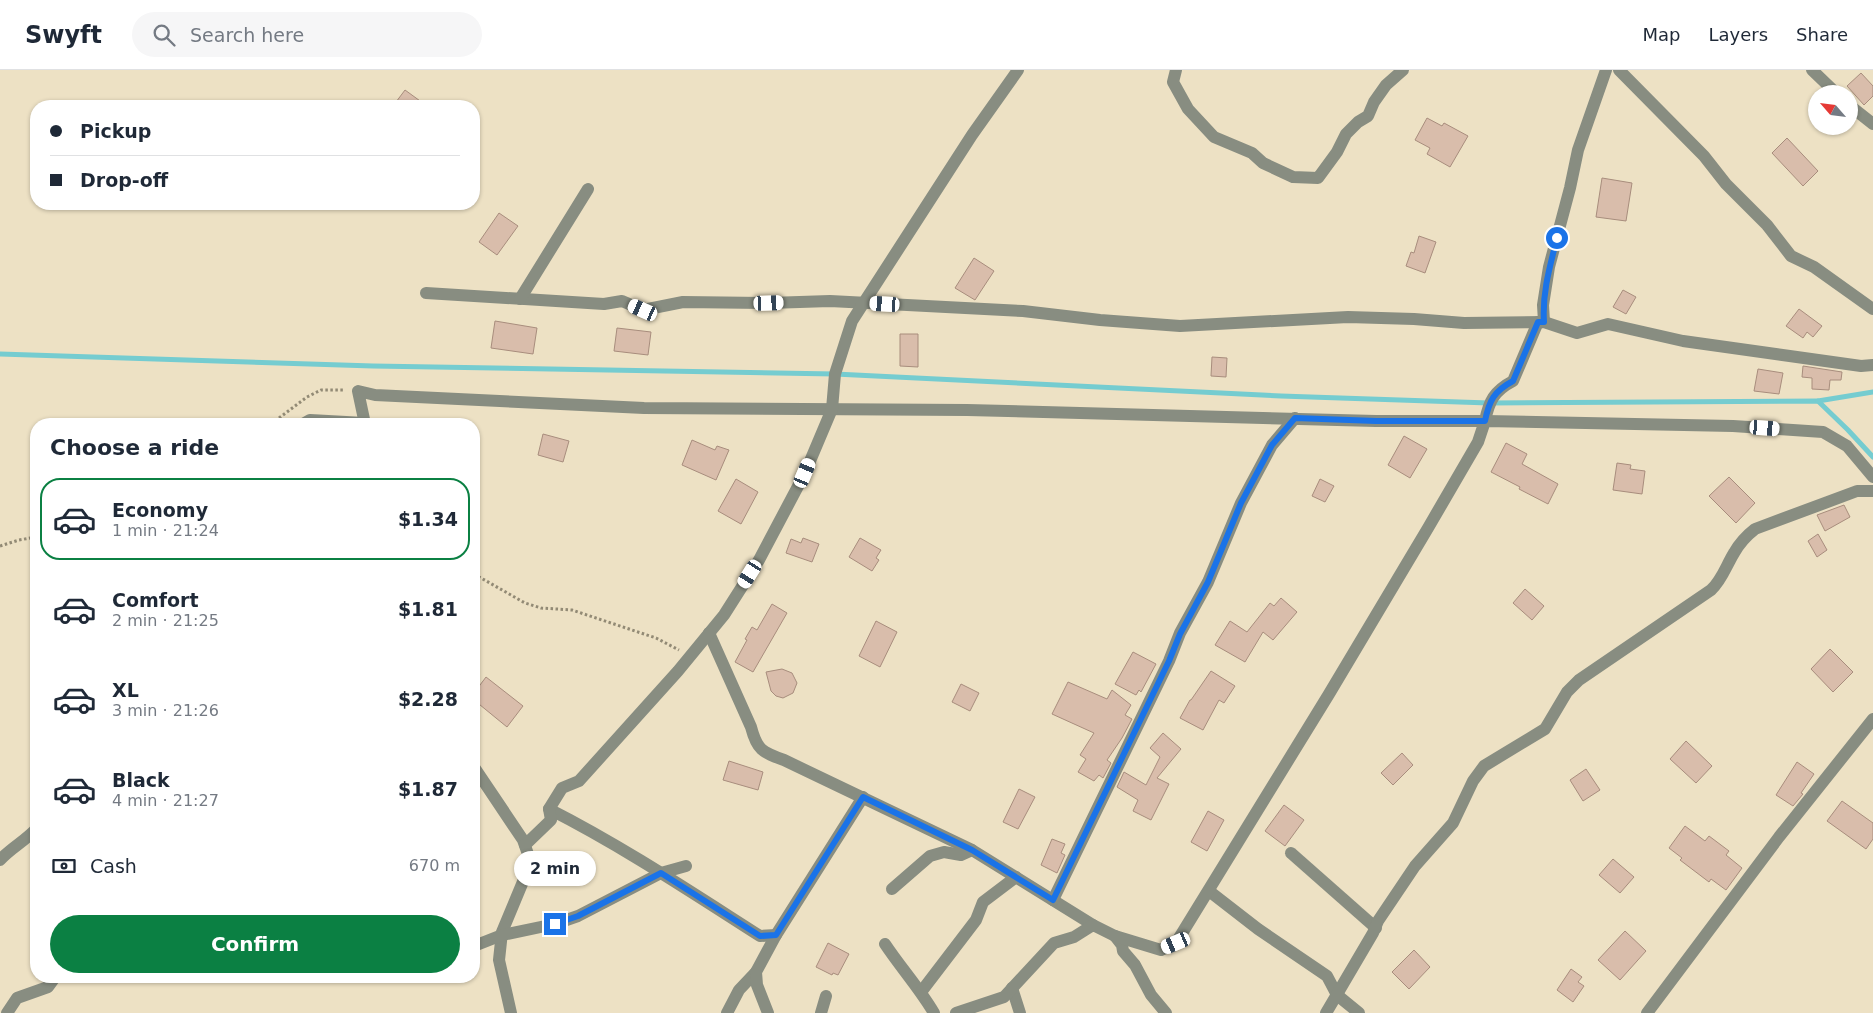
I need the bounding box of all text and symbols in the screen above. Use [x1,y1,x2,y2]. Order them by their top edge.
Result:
search box [132,12,482,57]
text: Swyft [25,21,102,49]
icon: search [150,21,178,49]
text: Search here [190,24,304,46]
text: Map [1642,24,1680,45]
text: Layers [1708,24,1768,45]
text: Share [1796,24,1848,45]
north arrow [1808,85,1858,135]
map controls [1808,85,1858,135]
text: Pickup [80,120,151,142]
text: Drop-off [80,169,168,191]
route start [1546,227,1568,249]
car [753,295,784,311]
car [869,296,900,312]
car [626,297,659,323]
car [1749,419,1780,437]
text: Choose a ride [50,435,219,460]
car [792,456,817,490]
icon: car [52,497,97,542]
text: Economy [112,499,208,521]
text: $1.34 [398,508,458,530]
text: 1 min · 21:24 [112,521,219,540]
car [735,557,764,591]
icon: car [52,587,97,632]
text: Comfort [112,589,199,611]
text: $1.81 [398,598,458,620]
text: 2 min · 21:25 [112,611,219,630]
icon: car [52,677,97,722]
text: XL [112,679,139,701]
text: $2.28 [398,688,458,710]
text: 3 min · 21:26 [112,701,219,720]
icon: car [52,767,97,812]
text: Black [112,769,170,791]
text: $1.87 [398,778,458,800]
text: 4 min · 21:27 [112,791,219,810]
icon: cash [50,852,78,880]
callout: 2 min [514,852,596,886]
text: Cash [90,855,137,877]
text: 670 m [409,856,460,875]
text: 2 min [530,859,580,878]
route end [544,913,566,935]
button: Confirm [50,915,460,973]
car [1159,930,1192,956]

